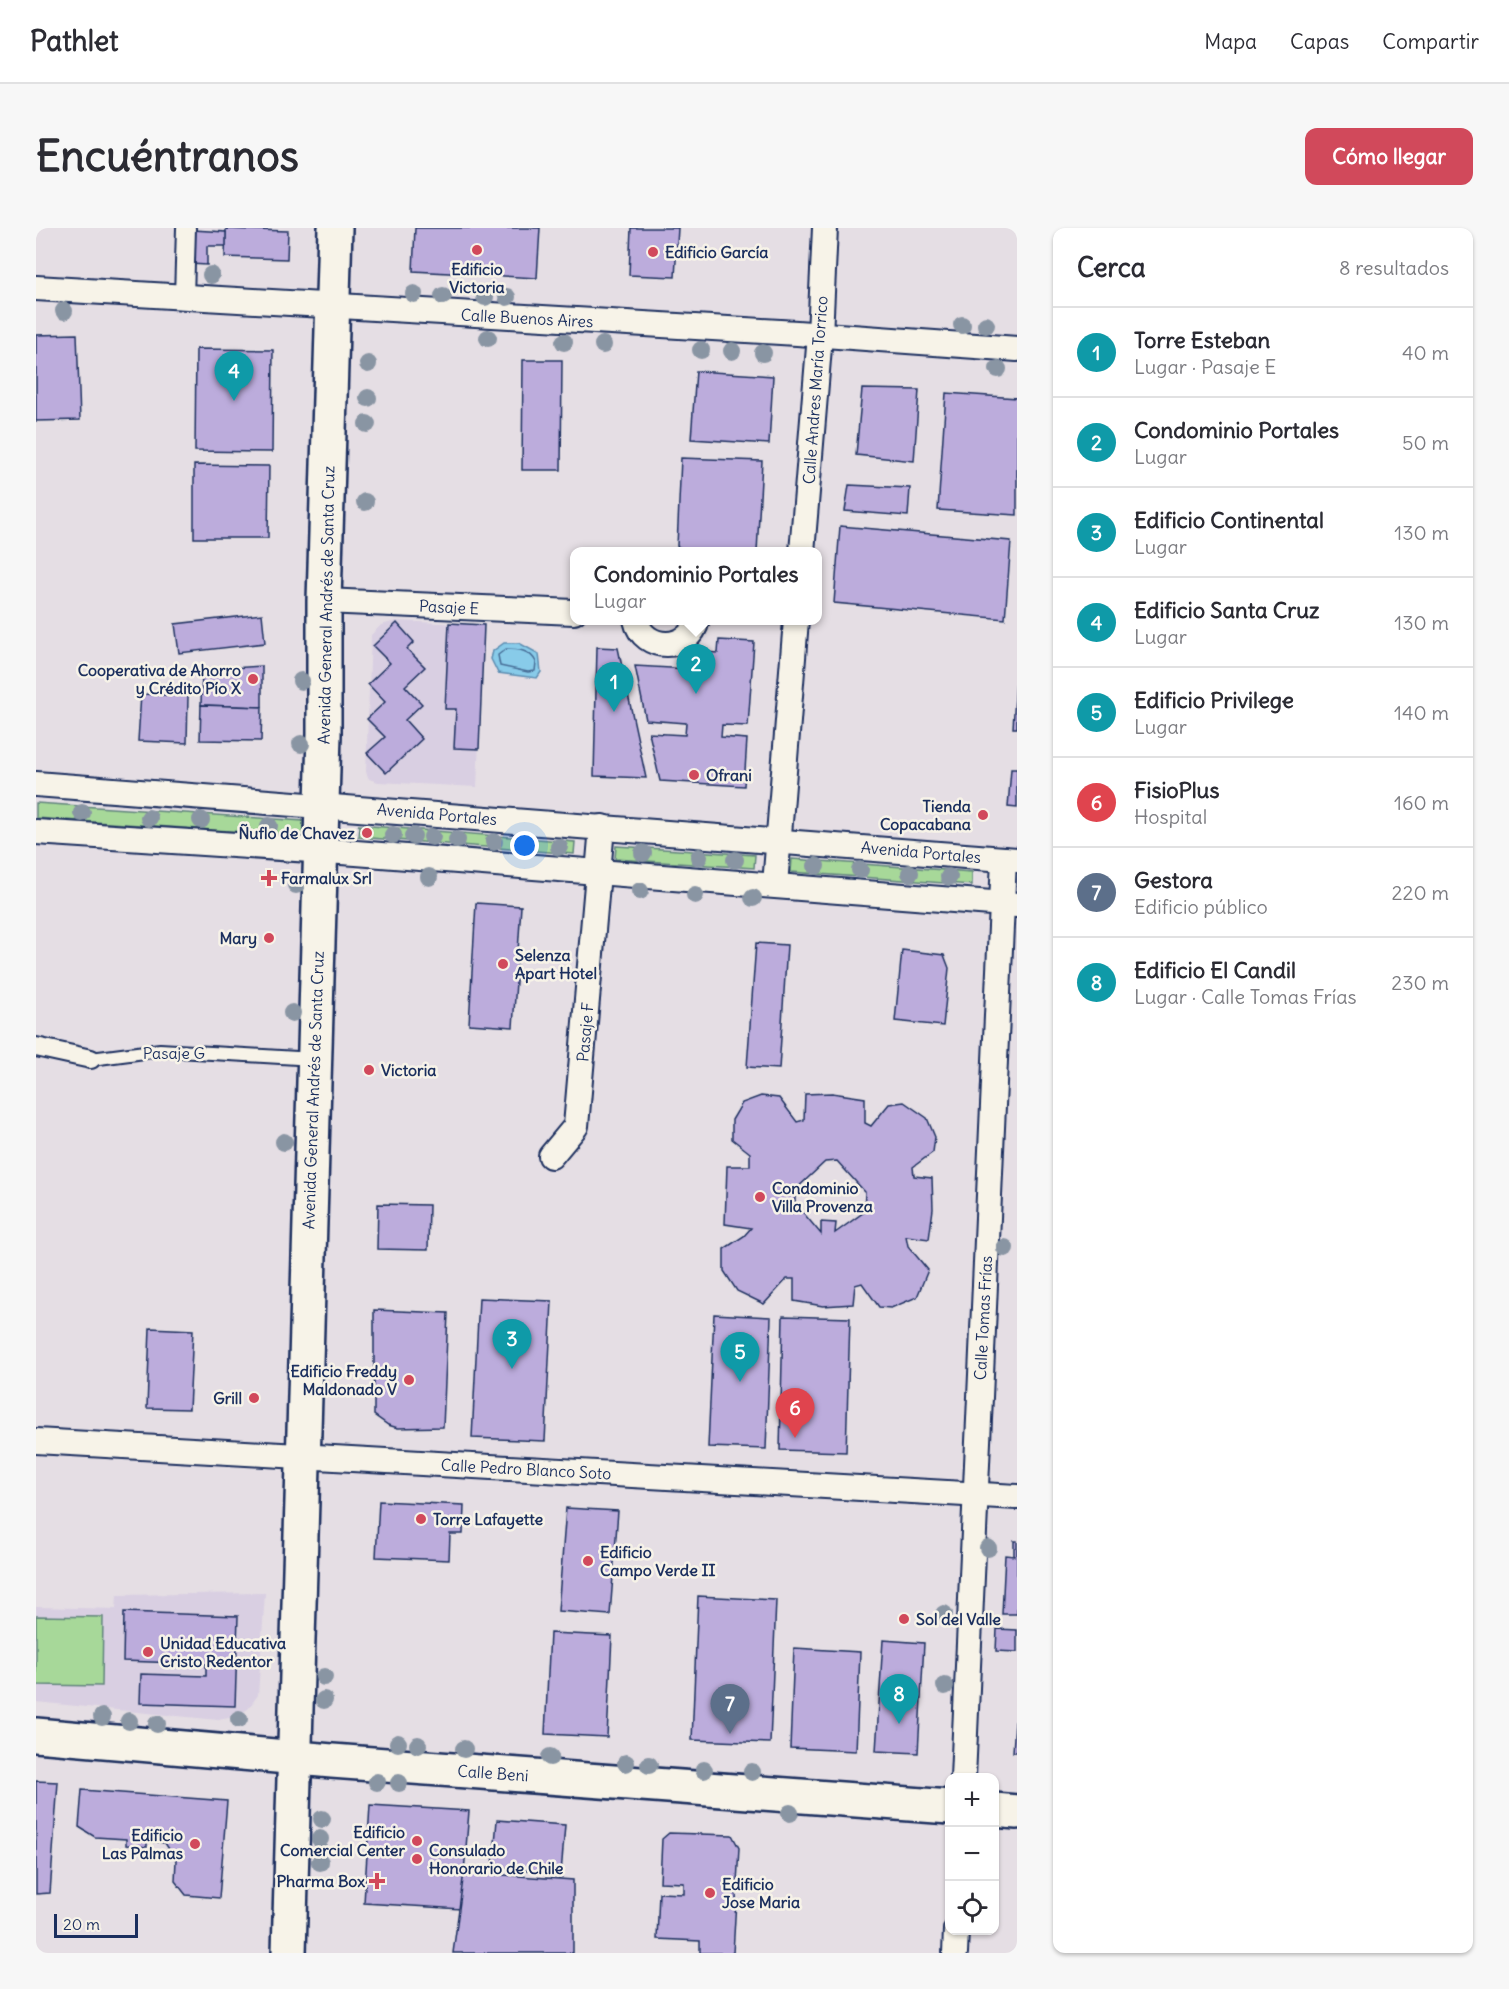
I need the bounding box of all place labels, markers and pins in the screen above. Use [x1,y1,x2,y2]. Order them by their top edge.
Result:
place label: Edificio García [665,242,768,262]
marker: Edificio Victoria [470,243,484,257]
marker: Edificio García [646,245,660,259]
place label: Edificio Victoria [449,259,505,297]
pin: 4 [214,352,254,401]
pin: 2 [676,644,716,694]
place label: Cooperativa de Ahorro y Crédito Pío X [78,660,242,699]
pin: 1 [594,662,634,712]
marker: Cooperativa de Ahorro y Crédito Pío X [246,672,260,686]
place label: Ofrani [706,765,752,785]
marker: Ofrani [687,768,701,782]
place label: Tienda Copacabana [880,796,971,835]
marker: Tienda Copacabana [976,808,990,822]
place label: Ñuflo de Chavez [238,823,355,843]
marker: Ñuflo de Chavez [360,826,374,840]
place label: Farmalux Srl [281,868,372,888]
marker: Farmalux Srl [262,871,276,885]
place label: Mary [219,928,257,949]
marker: Mary [262,931,276,945]
place label: Selenza Apart Hotel [515,945,597,984]
marker: Selenza Apart Hotel [496,957,510,971]
place label: Victoria [381,1060,436,1080]
marker: Victoria [362,1063,376,1077]
place label: Condominio Villa Provenza [772,1178,873,1216]
marker: Condominio Villa Provenza [753,1190,767,1204]
pin: 3 [492,1320,532,1369]
pin: 5 [720,1332,760,1382]
place label: Edificio Freddy Maldonado V [291,1361,397,1399]
marker: Edificio Freddy Maldonado V [402,1373,416,1387]
place label: Grill [213,1388,242,1408]
pin: 6 [776,1388,814,1438]
marker: Grill [247,1391,261,1405]
place label: Torre Lafayette [433,1509,543,1530]
marker: Torre Lafayette [414,1512,428,1526]
place label: Edificio Campo Verde II [600,1542,716,1581]
marker: Edificio Campo Verde II [581,1554,595,1568]
place label: Sol del Valle [916,1609,1001,1629]
marker: Sol del Valle [897,1612,911,1626]
place label: Unidad Educativa Cristo Redentor [160,1633,286,1671]
marker: Unidad Educativa Cristo Redentor [141,1645,155,1659]
pin: 8 [880,1674,918,1724]
pin: 7 [710,1684,750,1734]
place label: Edificio Comercial Center [280,1822,405,1860]
place label: Edificio Las Palmas [102,1825,183,1863]
marker: Edificio Comercial Center [410,1834,424,1848]
marker: Edificio Las Palmas [188,1837,202,1851]
place label: Consulado Honorario de Chile [429,1840,564,1878]
marker: Consulado Honorario de Chile [410,1852,424,1866]
place label: Pharma Box [276,1871,365,1891]
marker: Pharma Box [370,1874,384,1888]
place label: Edificio Jose Maria [722,1874,800,1912]
marker: Edificio Jose Maria [703,1886,717,1900]

